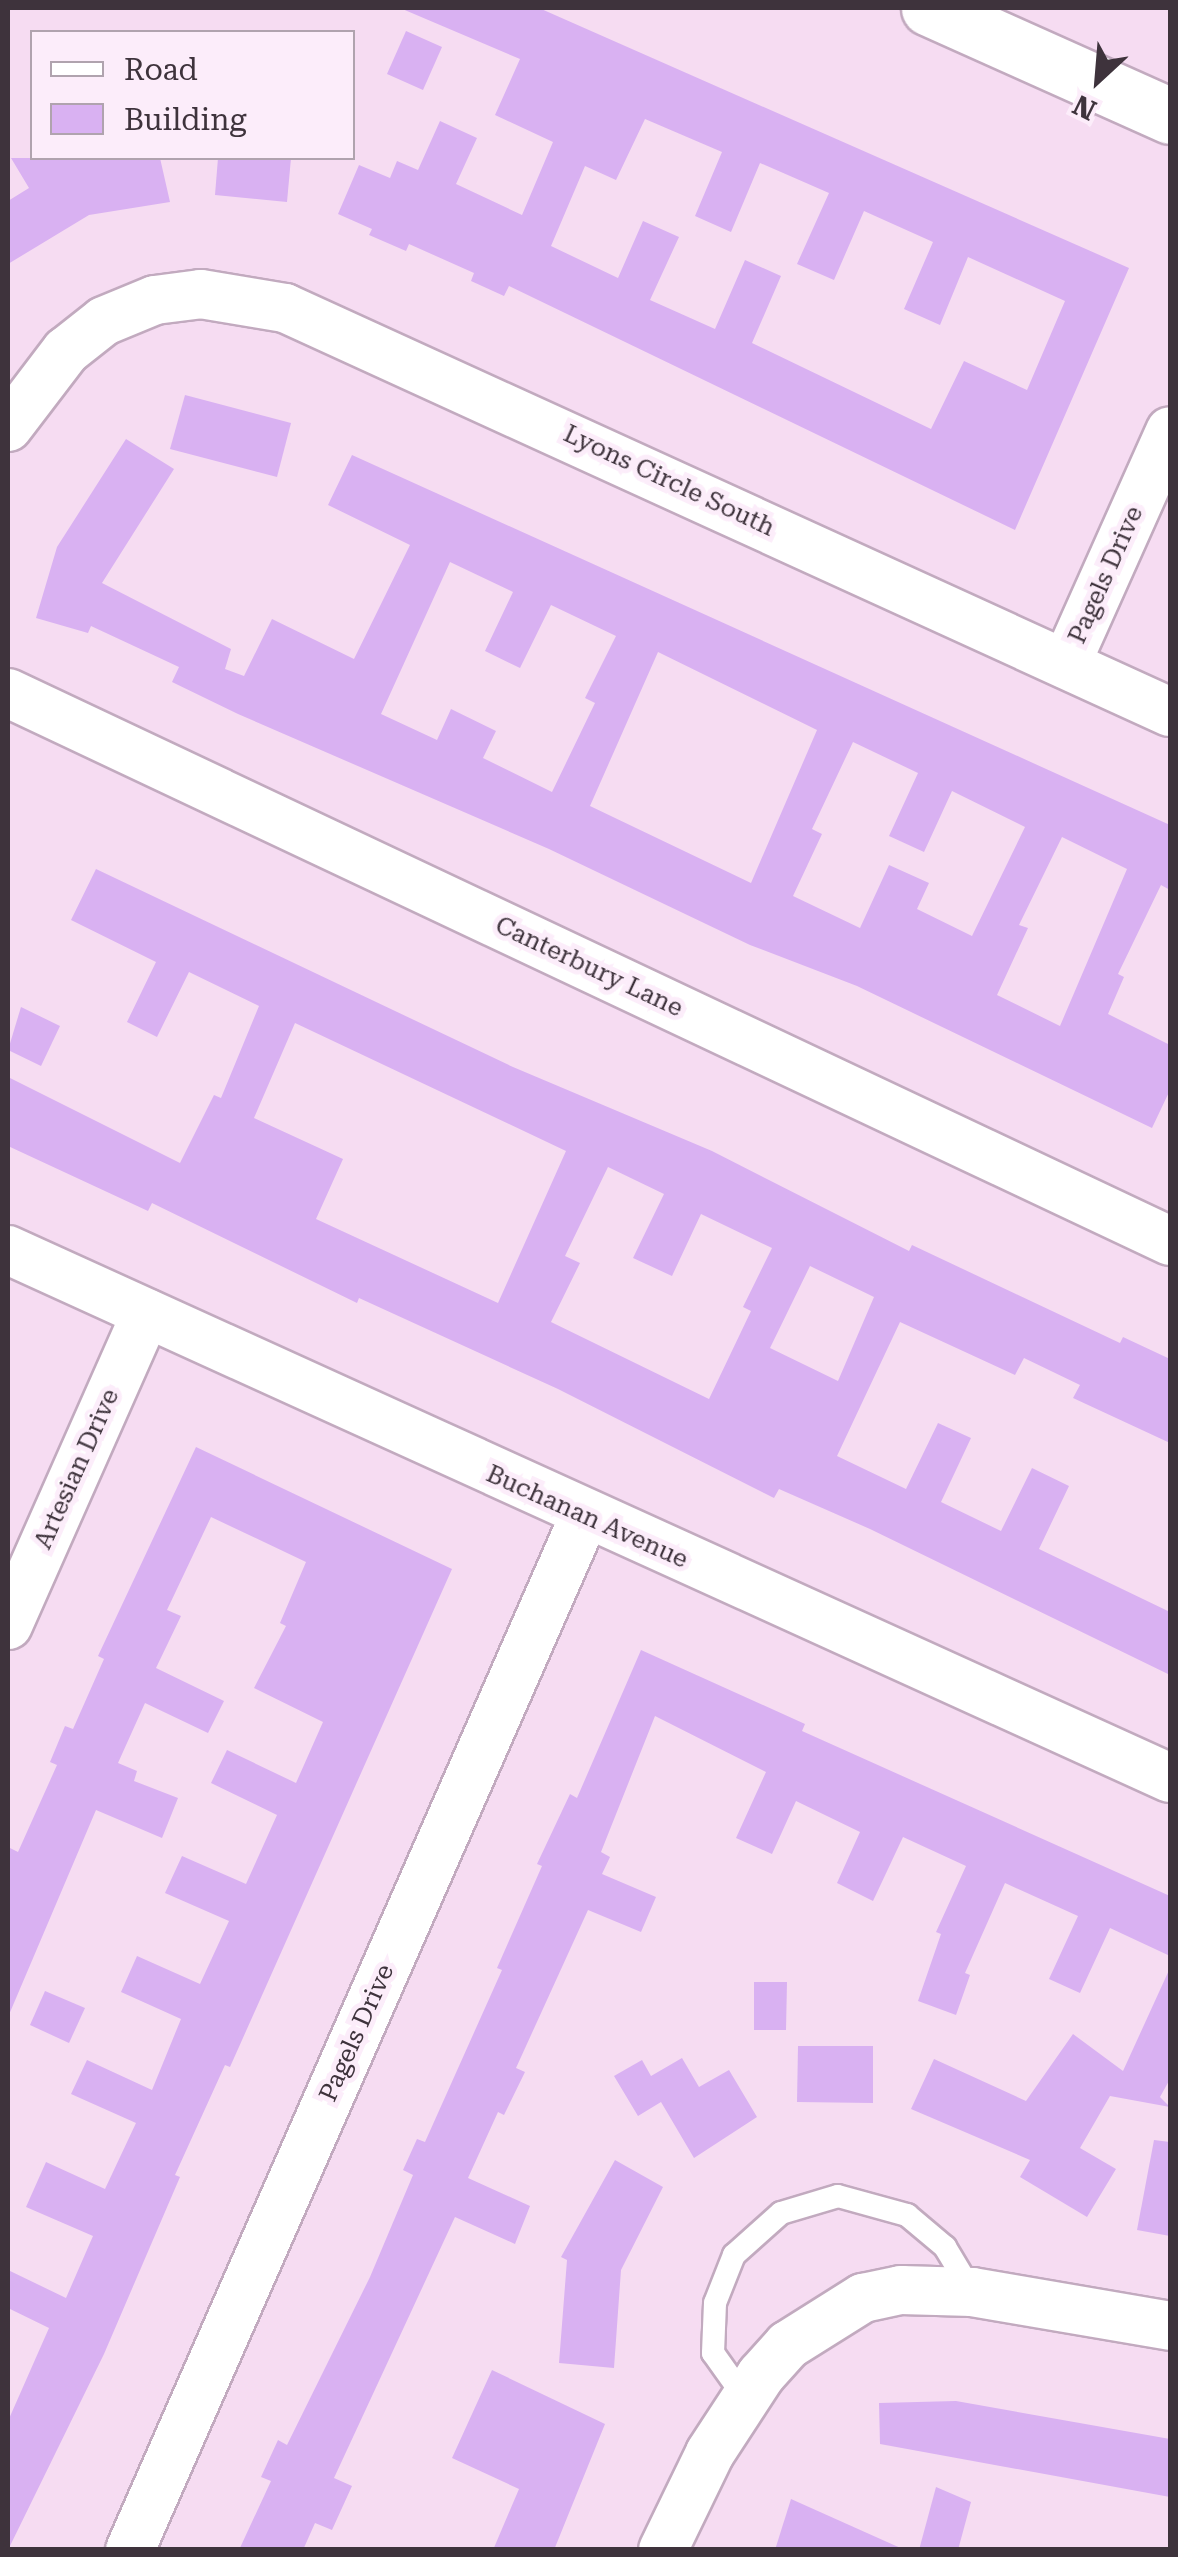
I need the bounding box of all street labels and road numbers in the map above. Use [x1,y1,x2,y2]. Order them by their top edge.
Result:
street label: Lyons Circle South [559,419,779,543]
street label: Pagels Drive [1062,502,1150,648]
street label: Canterbury Lane [490,910,688,1024]
street label: Artesian Drive [28,1384,126,1554]
street label: Buchanan Avenue [482,1459,692,1575]
street label: Pagels Drive [313,1960,401,2106]

